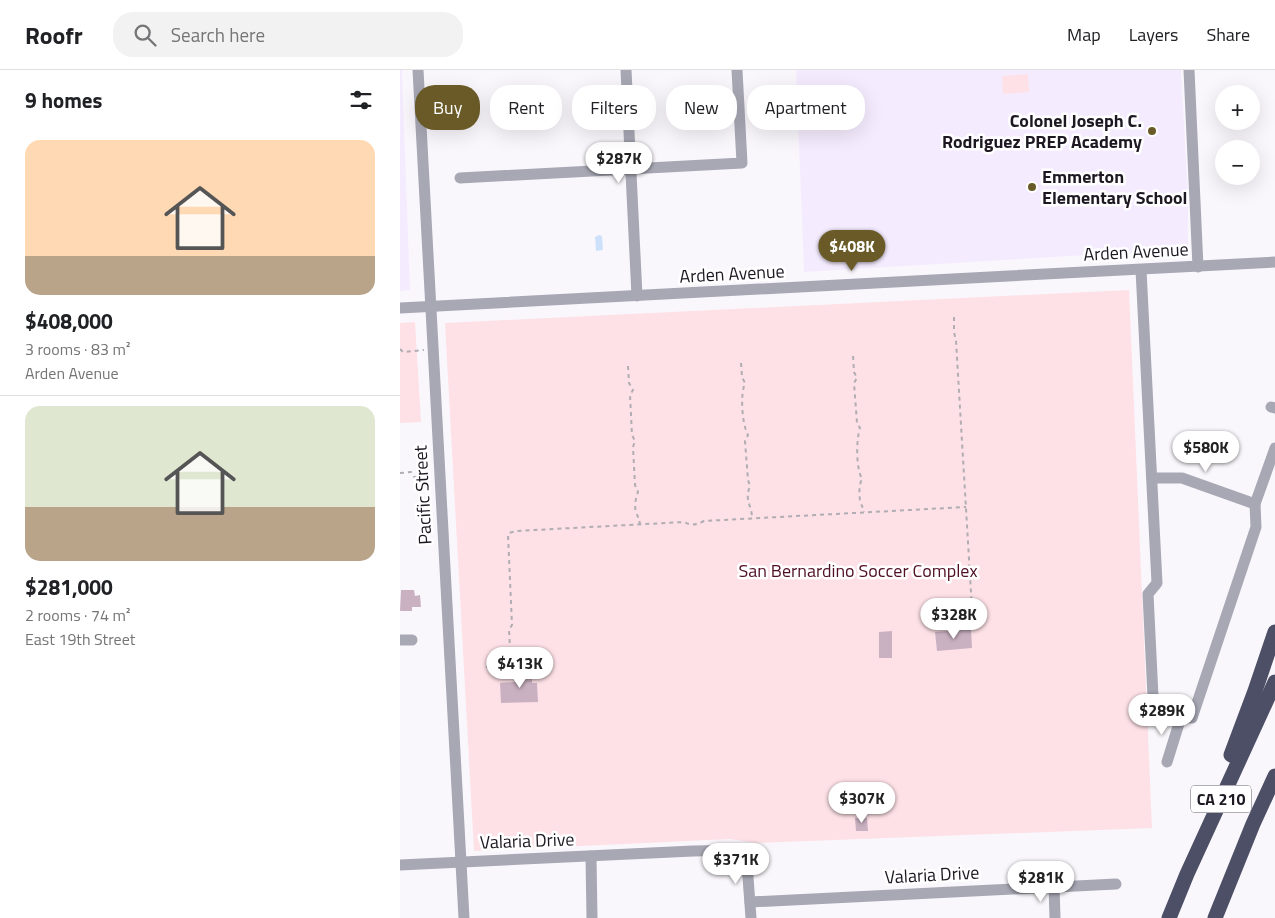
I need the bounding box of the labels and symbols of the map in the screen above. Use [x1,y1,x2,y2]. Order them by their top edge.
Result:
place label: Colonel Joseph C. Rodriguez PREP Academy [942,107,1142,155]
marker: Colonel Joseph C. Rodriguez PREP Academy [1146,125,1158,137]
pin: $287K [584,142,654,184]
place label: Emmerton Elementary School [1042,163,1187,211]
marker: Emmerton Elementary School [1026,181,1038,193]
pin: $408K [817,230,887,272]
street label: Arden Avenue [1083,235,1189,268]
street label: Arden Avenue [679,257,785,290]
pin: $580K [1171,430,1241,473]
street label: Pacific Street [406,444,439,545]
park label: San Bernardino Soccer Complex [738,557,978,584]
pin: $328K [919,598,989,640]
pin: $413K [485,646,555,689]
pin: $289K [1127,694,1197,736]
pin: $307K [827,782,897,824]
road number: CA 210 [1191,786,1251,812]
street label: Valaria Drive [479,825,575,856]
pin: $371K [701,842,771,885]
street label: Valaria Drive [884,859,980,890]
pin: $281K [1006,860,1076,903]

